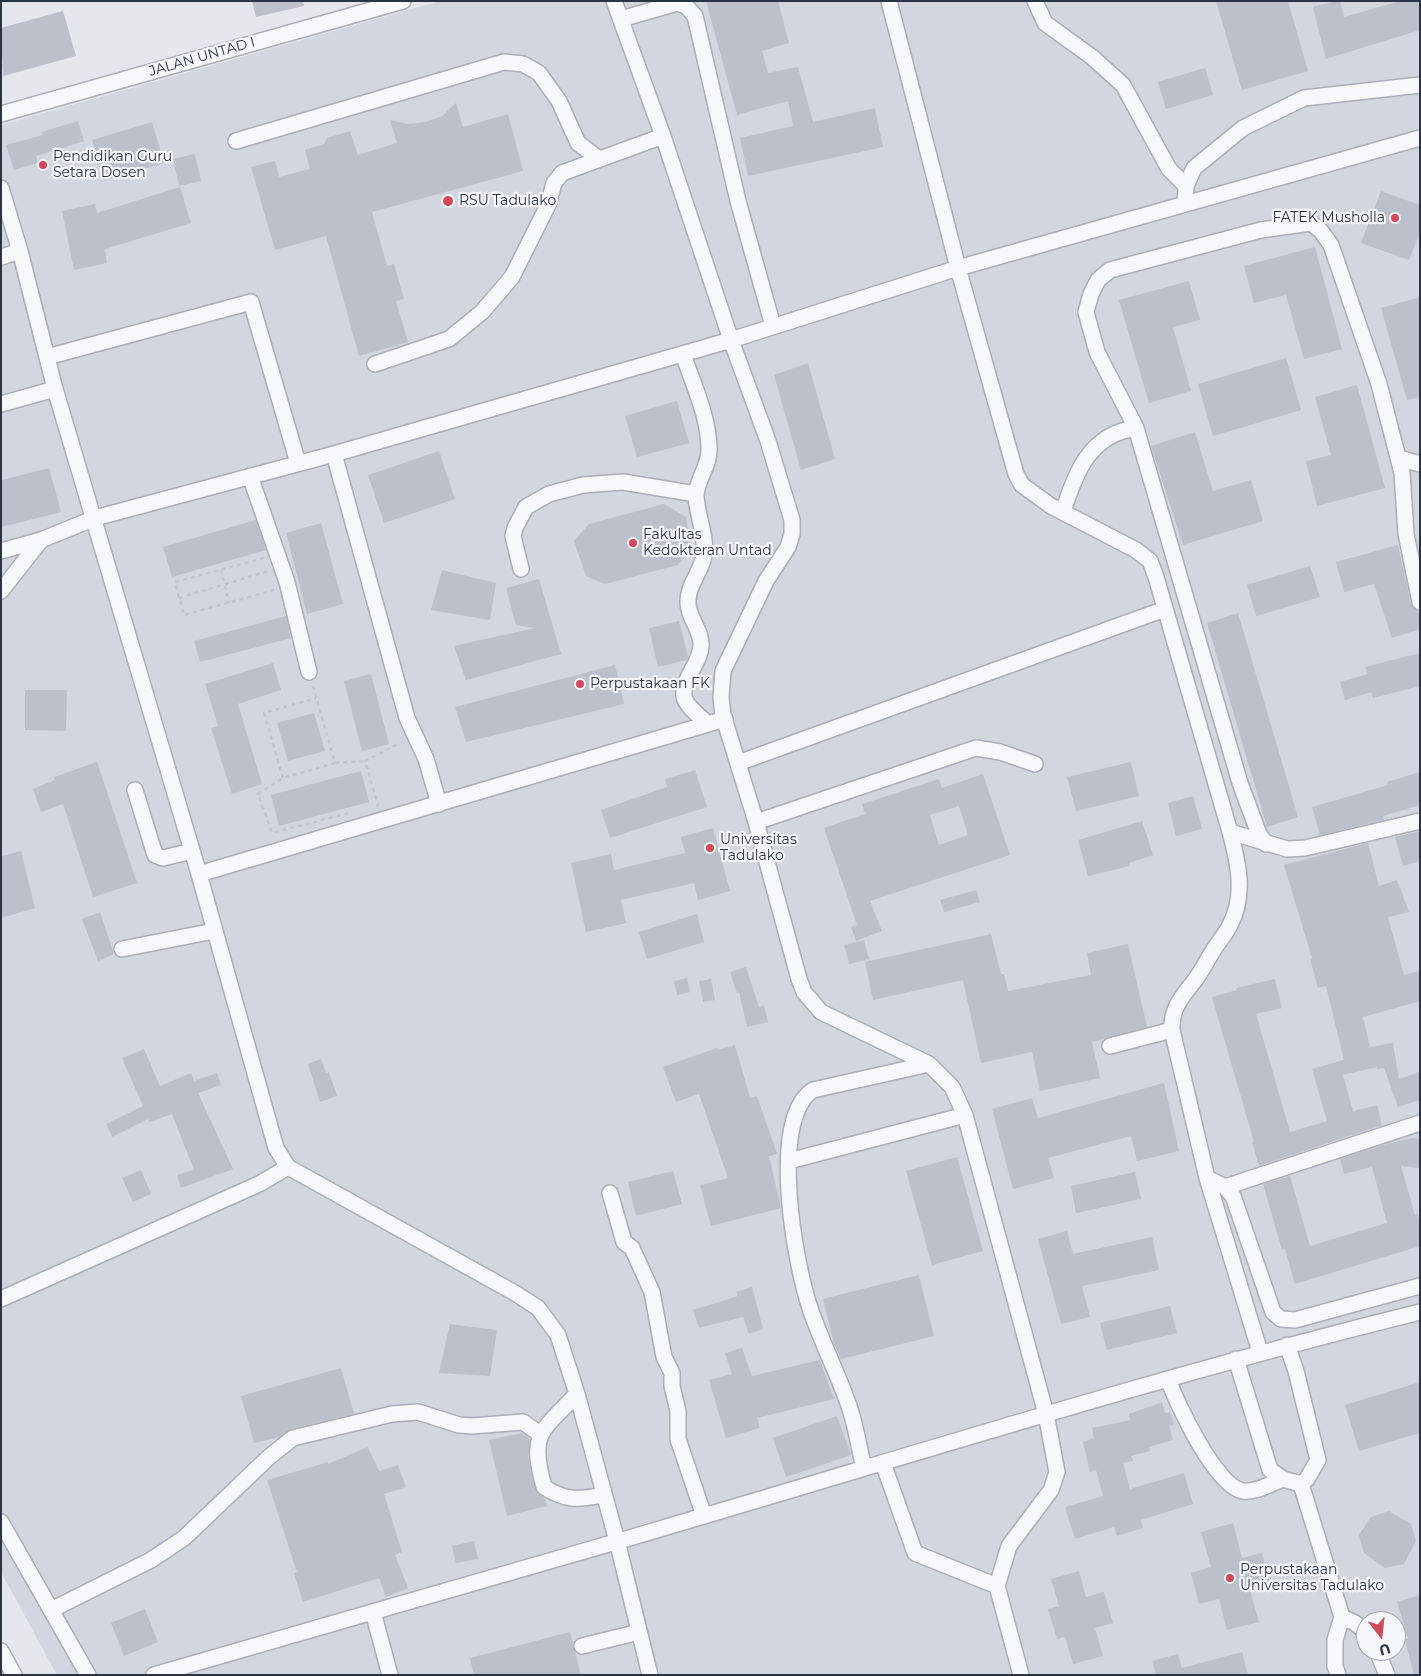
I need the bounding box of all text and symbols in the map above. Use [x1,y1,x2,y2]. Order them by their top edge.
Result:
street label: JALAN UNTAD I [147,34,257,80]
place label: Pendidikan Guru Setara Dosen [53,149,172,182]
marker: Pendidikan Guru Setara Dosen [37,159,49,171]
place label: RSU Tadulako [459,193,556,209]
marker: RSU Tadulako [441,194,455,208]
place label: FATEK Musholla [1272,210,1385,226]
marker: FATEK Musholla [1389,212,1401,224]
place label: Fakultas Kedokteran Untad [643,527,772,560]
marker: Fakultas Kedokteran Untad [627,537,639,549]
place label: Perpustakaan FK [590,676,710,692]
marker: Perpustakaan FK [574,678,586,690]
place label: Universitas Tadulako [720,832,797,864]
marker: Universitas Tadulako [704,842,716,854]
place label: Perpustakaan Universitas Tadulako [1240,1562,1384,1594]
marker: Perpustakaan Universitas Tadulako [1224,1572,1236,1584]
north arrow [1356,1611,1406,1661]
text: U [1377,1639,1393,1660]

